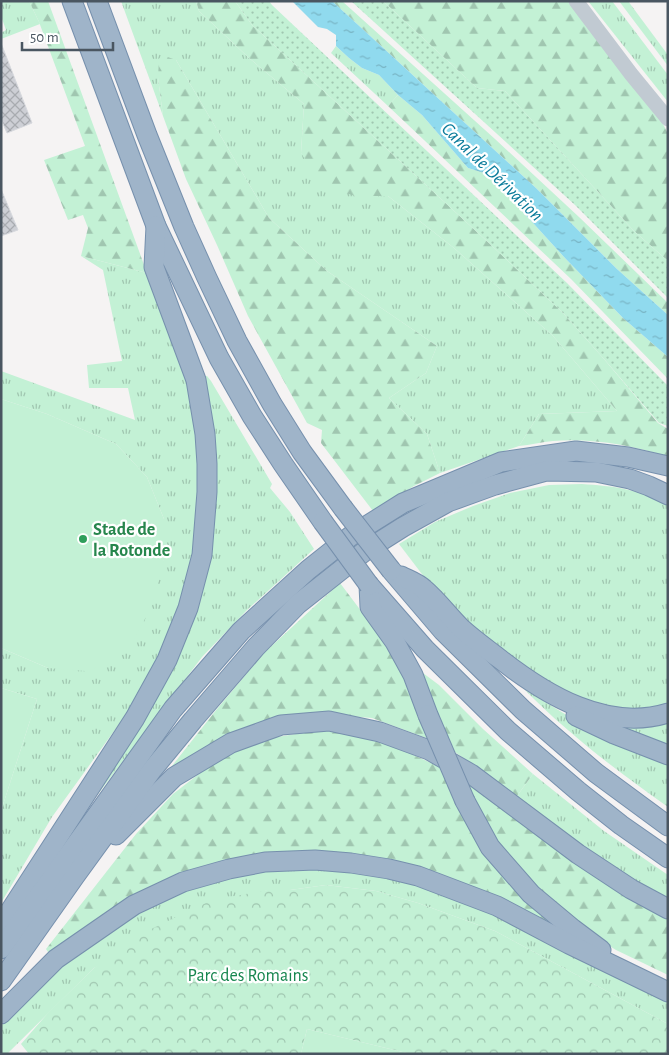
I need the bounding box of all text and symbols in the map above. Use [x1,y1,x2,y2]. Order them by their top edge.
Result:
scale bar [22,20,114,52]
text: 50 m [30,30,59,45]
water label: Canal de Dérivation [438,119,546,225]
place label: Stade de la Rotonde [93,521,170,560]
marker: Stade de la Rotonde [77,533,89,545]
park label: Parc des Romains [188,967,309,985]

